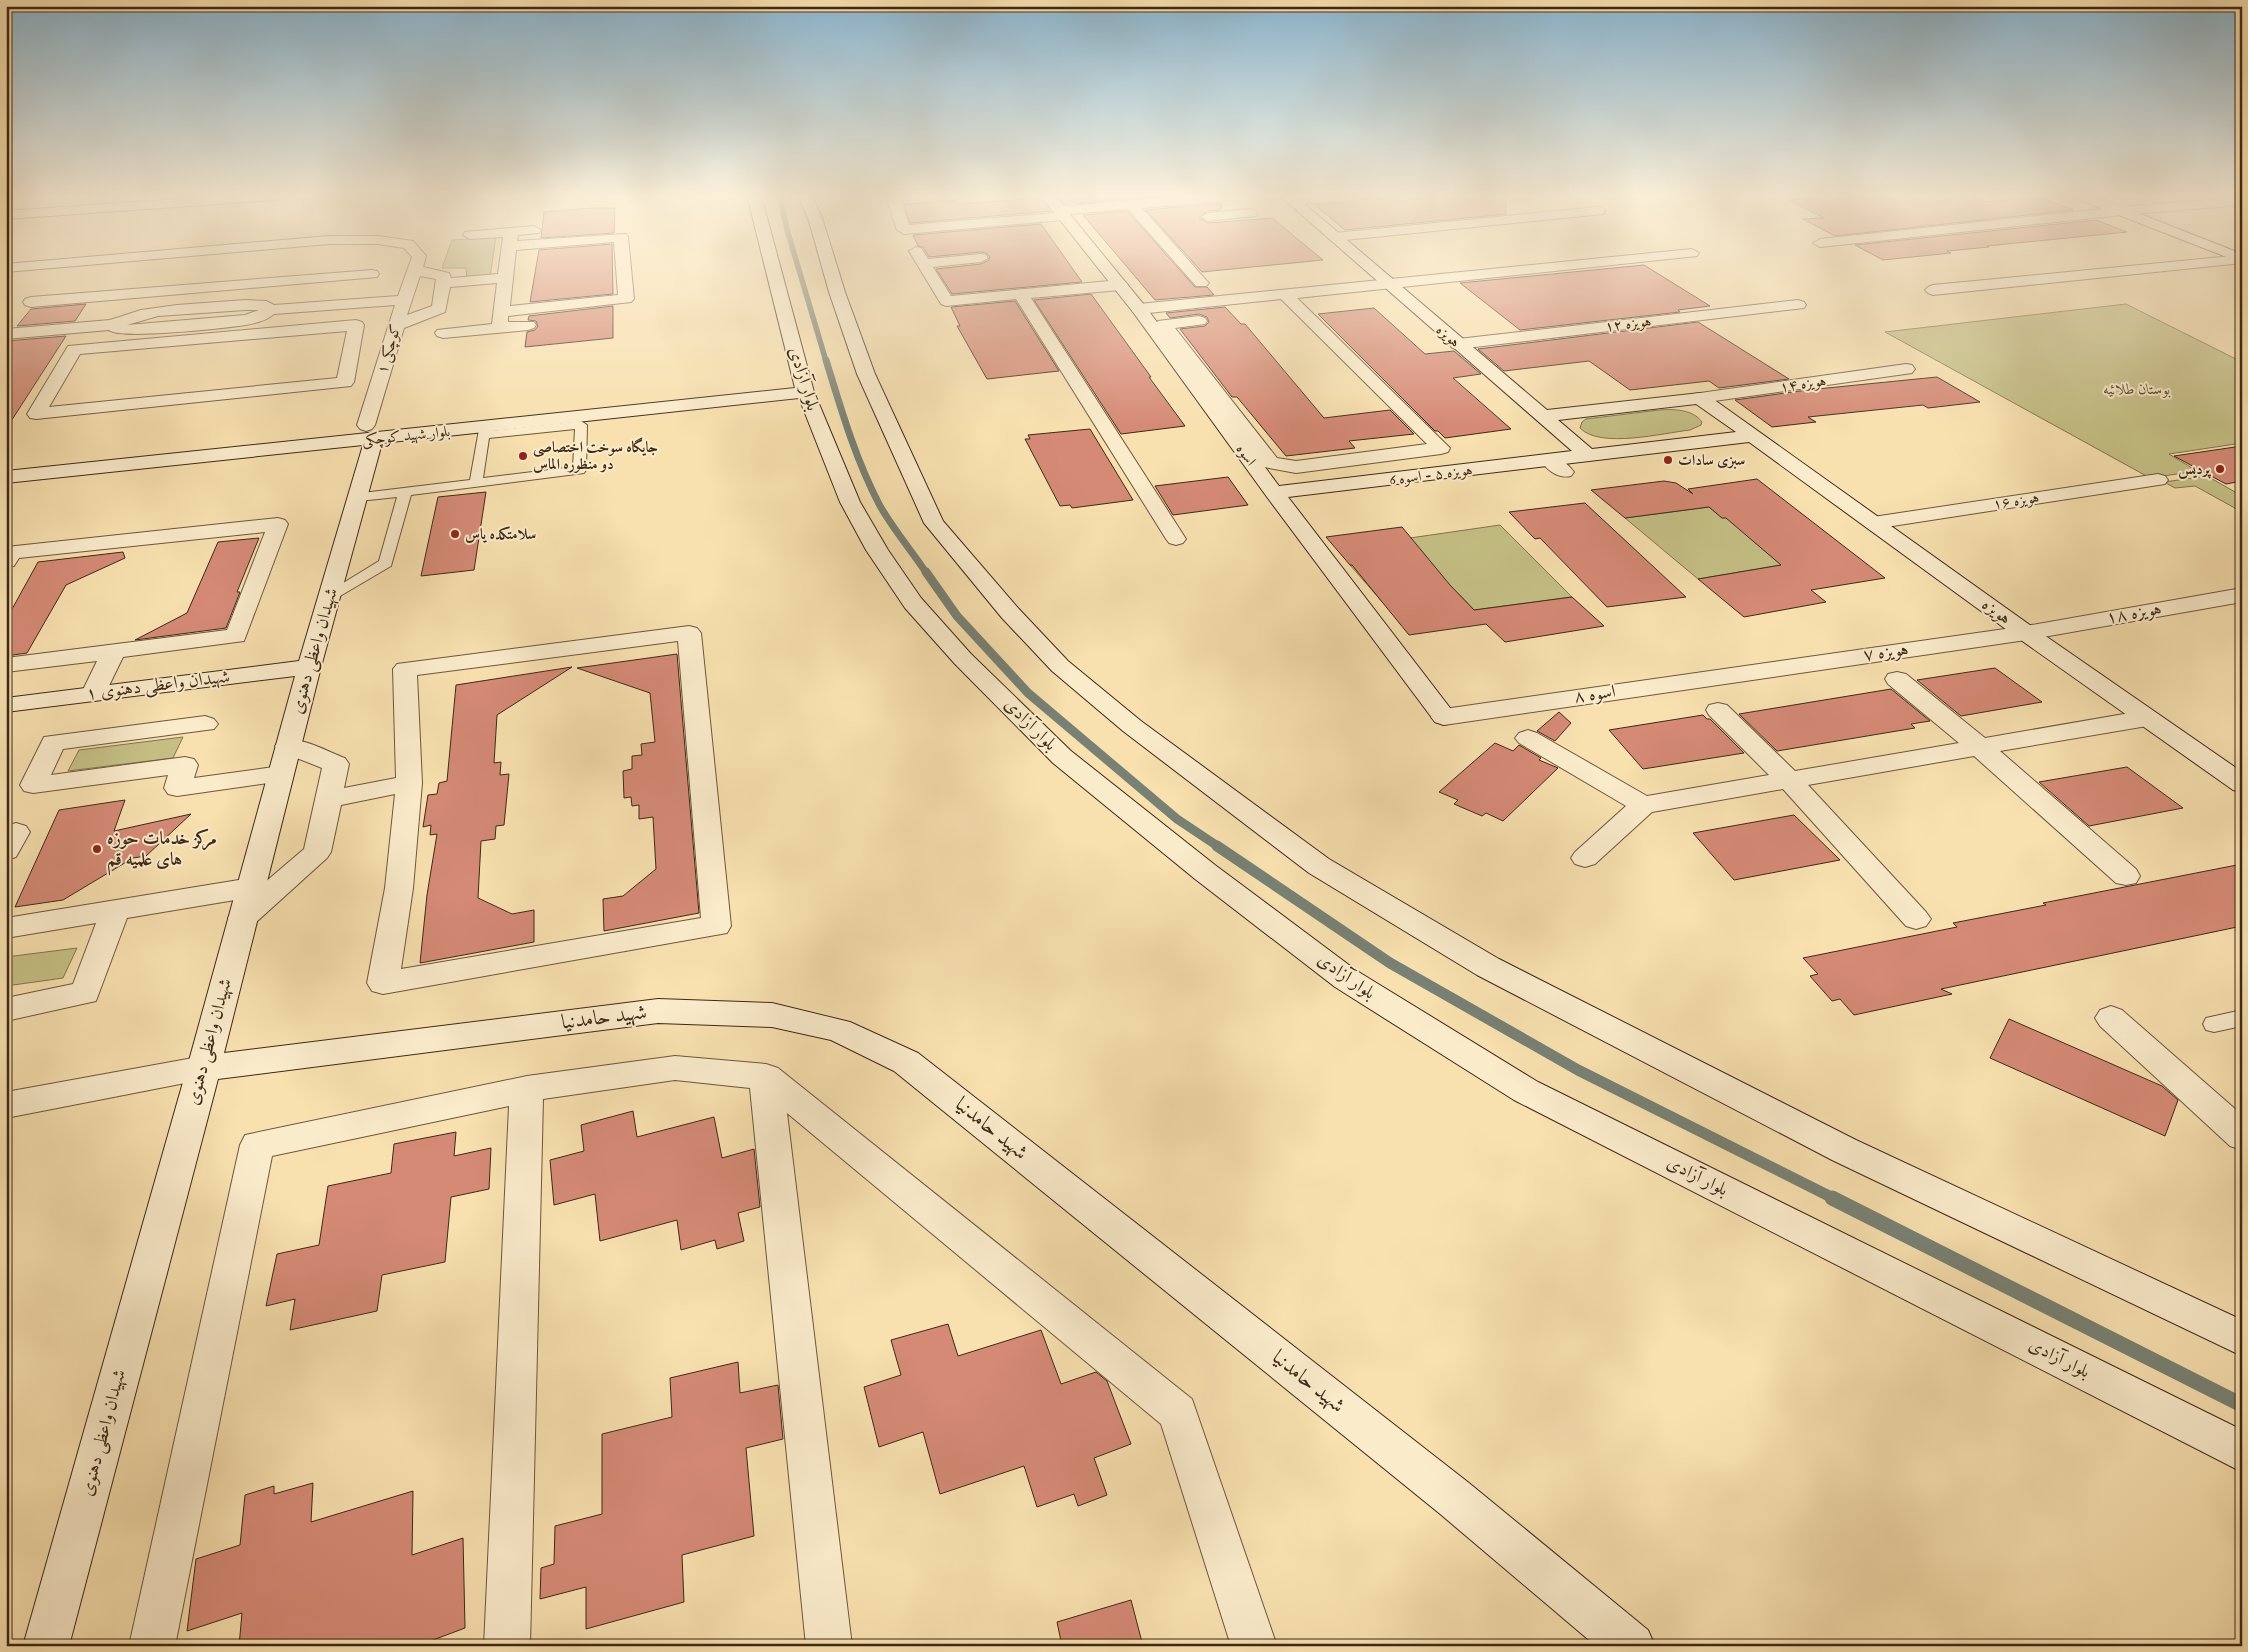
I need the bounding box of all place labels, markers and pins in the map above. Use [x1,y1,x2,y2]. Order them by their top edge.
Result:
place label: جایگاه سوخت اختصاصی دو منظوره الماس [533,437,658,474]
marker: جایگاه سوخت اختصاصی دو منظوره الماس [517,450,529,462]
place label: سبزی سادات [1678,451,1745,470]
marker: سبزی سادات [1662,454,1674,466]
place label: پردیس [2178,460,2211,479]
marker: پردیس [2214,463,2226,475]
place label: سلامتکده یاس [465,525,536,544]
marker: سلامتکده یاس [449,528,461,540]
place label: مرکز خدمات حوزه های علمیه قم [107,828,217,876]
marker: مرکز خدمات حوزه های علمیه قم [91,843,103,855]

